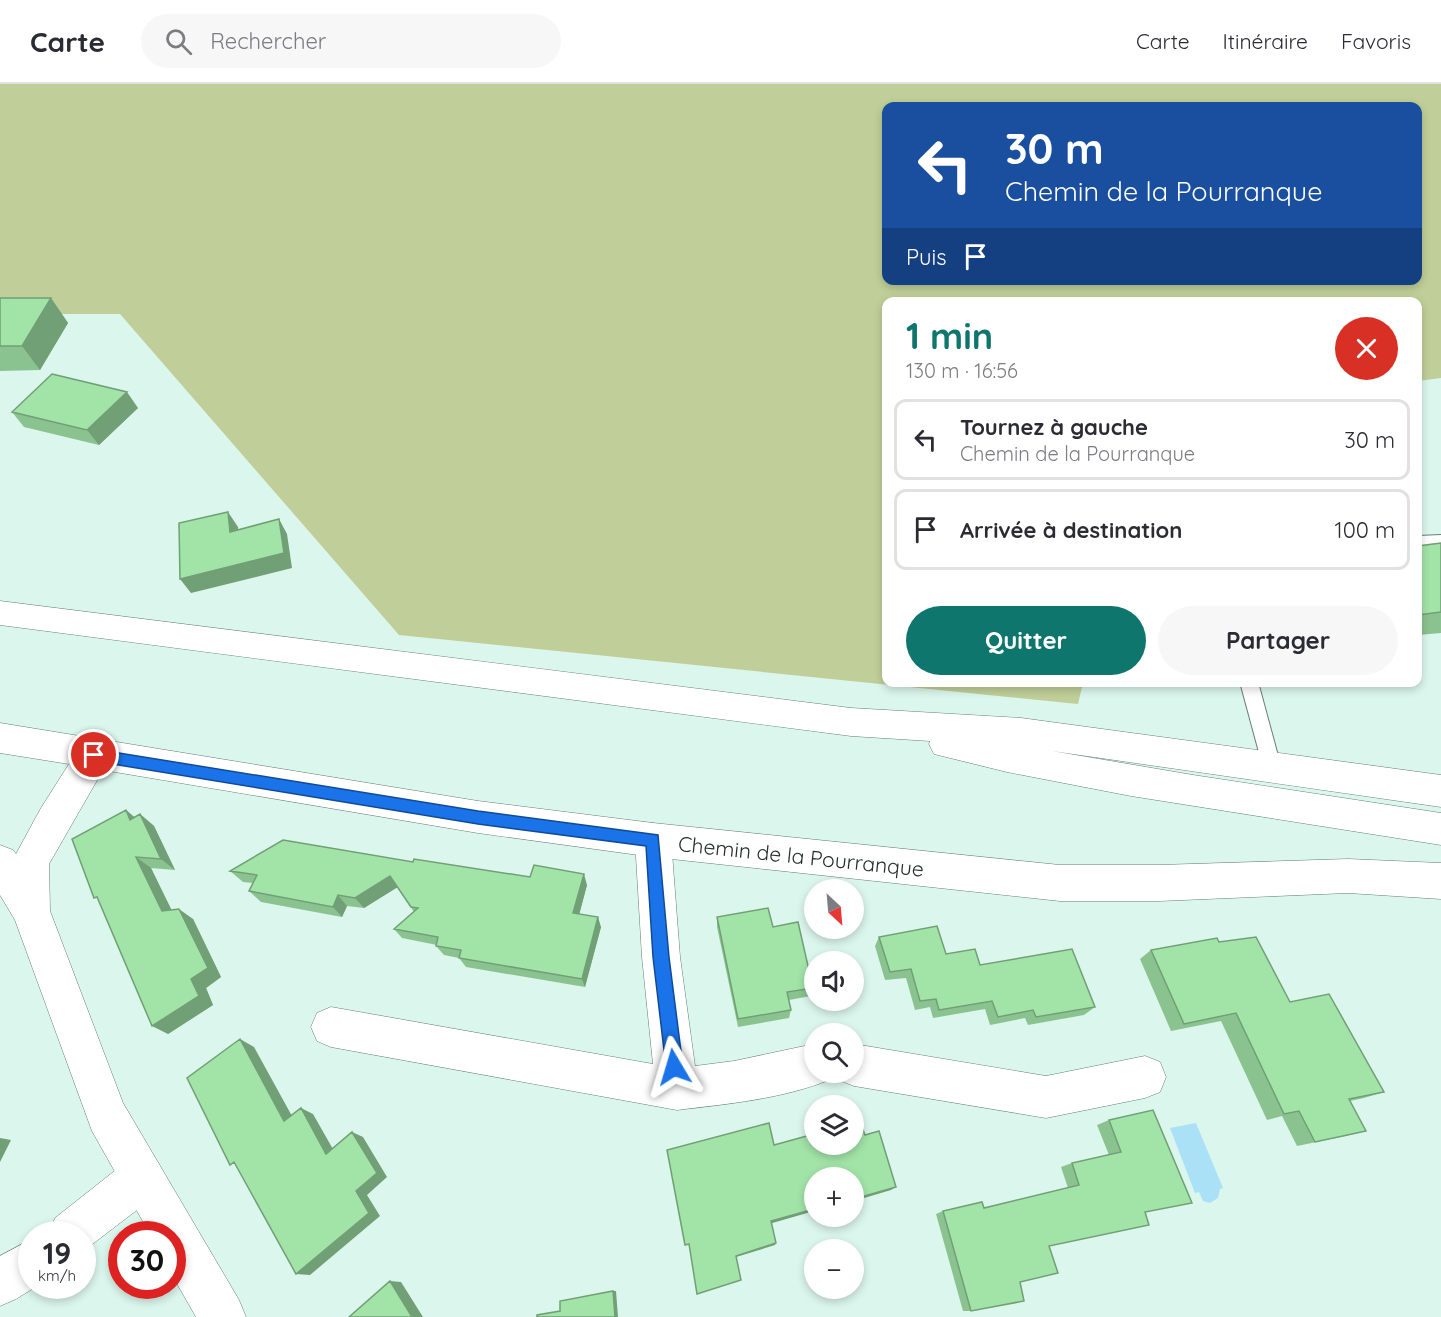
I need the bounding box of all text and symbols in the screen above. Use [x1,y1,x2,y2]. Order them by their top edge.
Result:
search box [141,14,561,68]
text: Carte [30,24,105,59]
icon: search [162,25,195,58]
text: Rechercher [210,27,326,55]
text: Carte [1136,28,1190,54]
text: Itinéraire [1223,28,1308,54]
text: Favoris [1341,28,1411,54]
text: 30 m [1005,122,1104,175]
icon: left [906,126,984,204]
text: Chemin de la Pourranque [1005,174,1322,208]
icon: arrive [959,240,992,273]
text: Puis [906,243,947,271]
text: 1 min [906,313,993,358]
button: close [1335,317,1398,380]
text: 130 m · 16:56 [906,358,1018,383]
text: Tournez à gauche [960,413,1148,441]
icon: left [909,423,942,456]
text: 30 m [1344,426,1395,454]
text: Chemin de la Pourranque [960,441,1195,466]
icon: arrive [909,513,942,546]
text: Arrivée à destination [960,516,1182,544]
text: 100 m [1335,516,1395,544]
button: Quitter [906,606,1146,675]
button: Partager [1158,606,1398,675]
pin [68,729,119,780]
icon: arrive [77,738,110,771]
street label: Chemin de la Pourranque [677,830,925,882]
north arrow [804,879,864,939]
map controls [804,879,864,1299]
button: sound [804,951,864,1011]
button: search [804,1023,864,1083]
position arrow [642,1035,706,1099]
button: layers [804,1095,864,1155]
button: + [804,1167,864,1227]
speed limit sign: 30 [108,1221,186,1299]
text: 19 [43,1234,71,1272]
button: − [804,1239,864,1299]
text: km/h [38,1266,76,1285]

